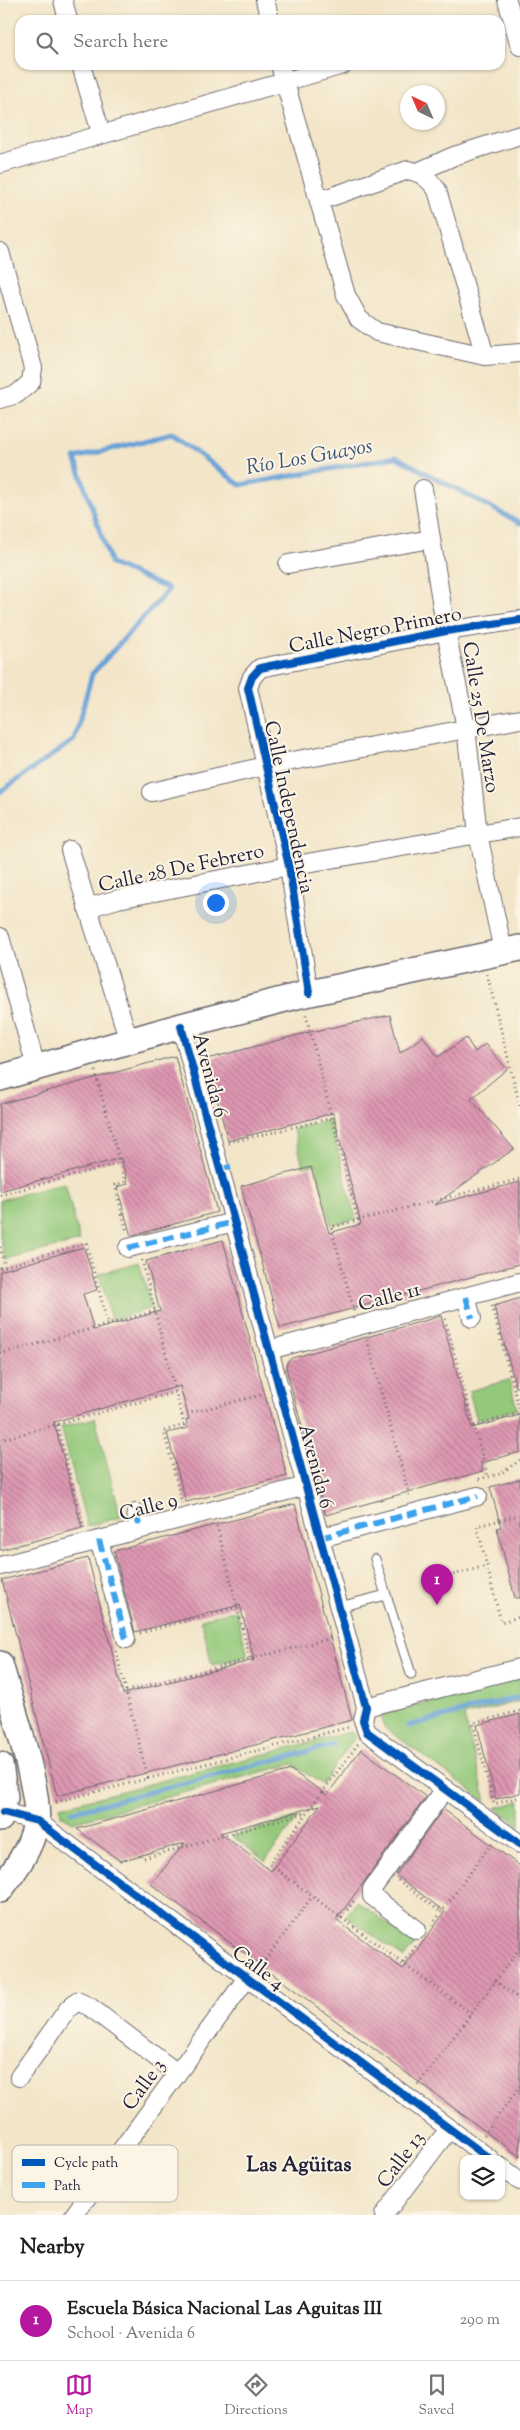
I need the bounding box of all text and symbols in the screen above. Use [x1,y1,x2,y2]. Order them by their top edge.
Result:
search box [15,15,505,70]
icon: search [33,29,61,57]
text: Search here [73,29,168,56]
north arrow [400,85,445,130]
water label: Río Los Guayos [244,432,375,484]
street label: Calle Negro Primero [287,600,464,662]
street label: Calle 25 De Marzo [453,640,506,795]
street label: Calle Independencia [255,718,320,897]
street label: Calle 28 De Febrero [96,838,267,901]
your location [203,890,229,916]
street label: Avenida 6 [183,1030,234,1121]
street label: Calle 11 [355,1276,424,1321]
street label: Avenida 6 [289,1421,340,1512]
street label: Calle 9 [116,1487,181,1530]
pin: 1 [421,1564,453,1605]
street label: Calle 4 [225,1939,290,1999]
street label: Calle 3 [116,2054,174,2117]
street label: Calle 13 [371,2126,433,2195]
legend [12,2145,178,2202]
district label: Las Agüitas [246,2151,352,2181]
text: Cycle path [54,2154,118,2174]
map controls [460,2155,505,2200]
button: layers [460,2155,505,2200]
text: Path [54,2177,81,2197]
text: Nearby [20,2233,85,2263]
text: Escuela Básica Nacional Las Aguitas III [67,2296,382,2323]
text: 1 [33,2309,39,2332]
text: 290 m [460,2309,500,2332]
text: School · Avenida 6 [67,2323,195,2346]
tab: Map [65,2371,93,2421]
tab: Directions [224,2371,288,2421]
tab: Saved [419,2371,454,2421]

